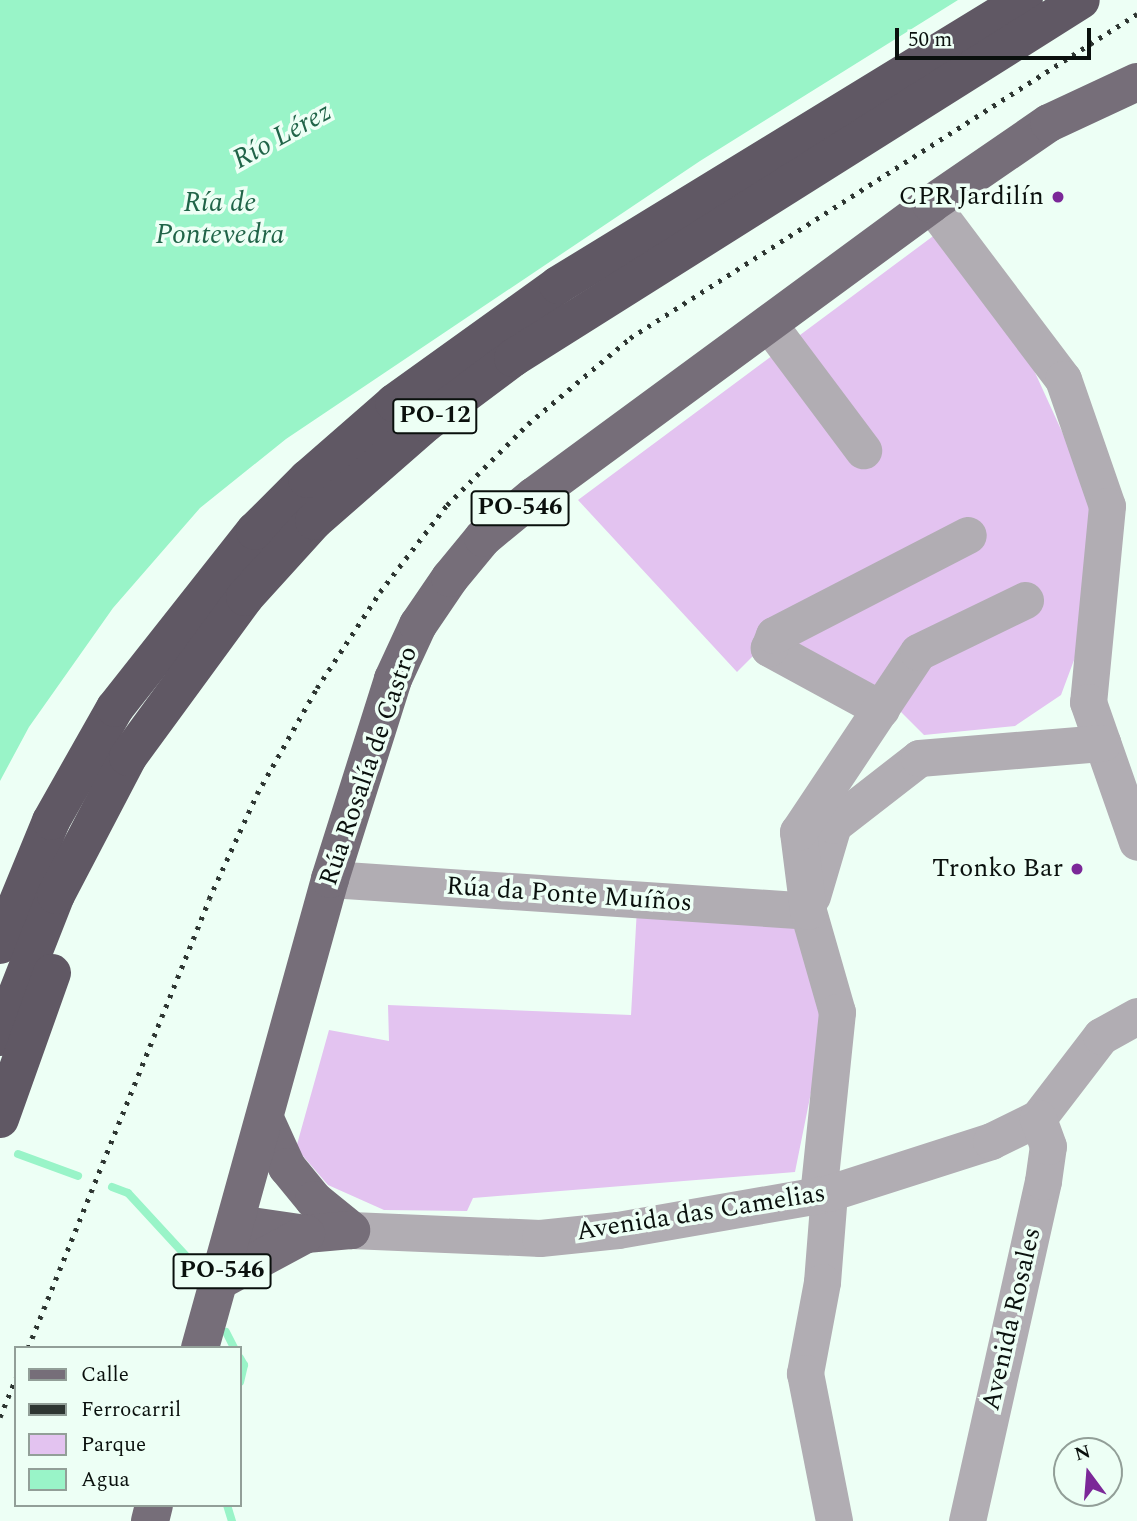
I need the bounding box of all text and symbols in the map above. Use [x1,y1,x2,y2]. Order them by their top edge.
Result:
scale bar [899,14,1095,58]
text: 50 m [908,24,952,56]
water label: Río Lérez [227,95,337,177]
place label: CPR Jardilín [899,181,1044,213]
water label: Ría de Pontevedra [156,186,284,252]
marker: CPR Jardilín [1050,189,1066,205]
road number: PO-12 [391,396,479,436]
road number: PO-546 [469,488,571,528]
street label: Rúa Rosalía de Castro [313,642,425,890]
place label: Tronko Bar [932,853,1063,885]
marker: Tronko Bar [1069,861,1085,877]
street label: Rúa da Ponte Muíños [445,871,693,919]
street label: Avenida das Camelias [574,1178,828,1248]
street label: Avenida Rosales [976,1224,1048,1414]
road number: PO-546 [171,1251,273,1292]
legend [14,1346,242,1507]
text: Calle [81,1359,129,1391]
text: Ferrocarril [81,1394,181,1426]
text: Parque [81,1429,146,1461]
north arrow [1053,1437,1123,1507]
text: N [1071,1437,1094,1469]
text: Agua [81,1464,130,1496]

